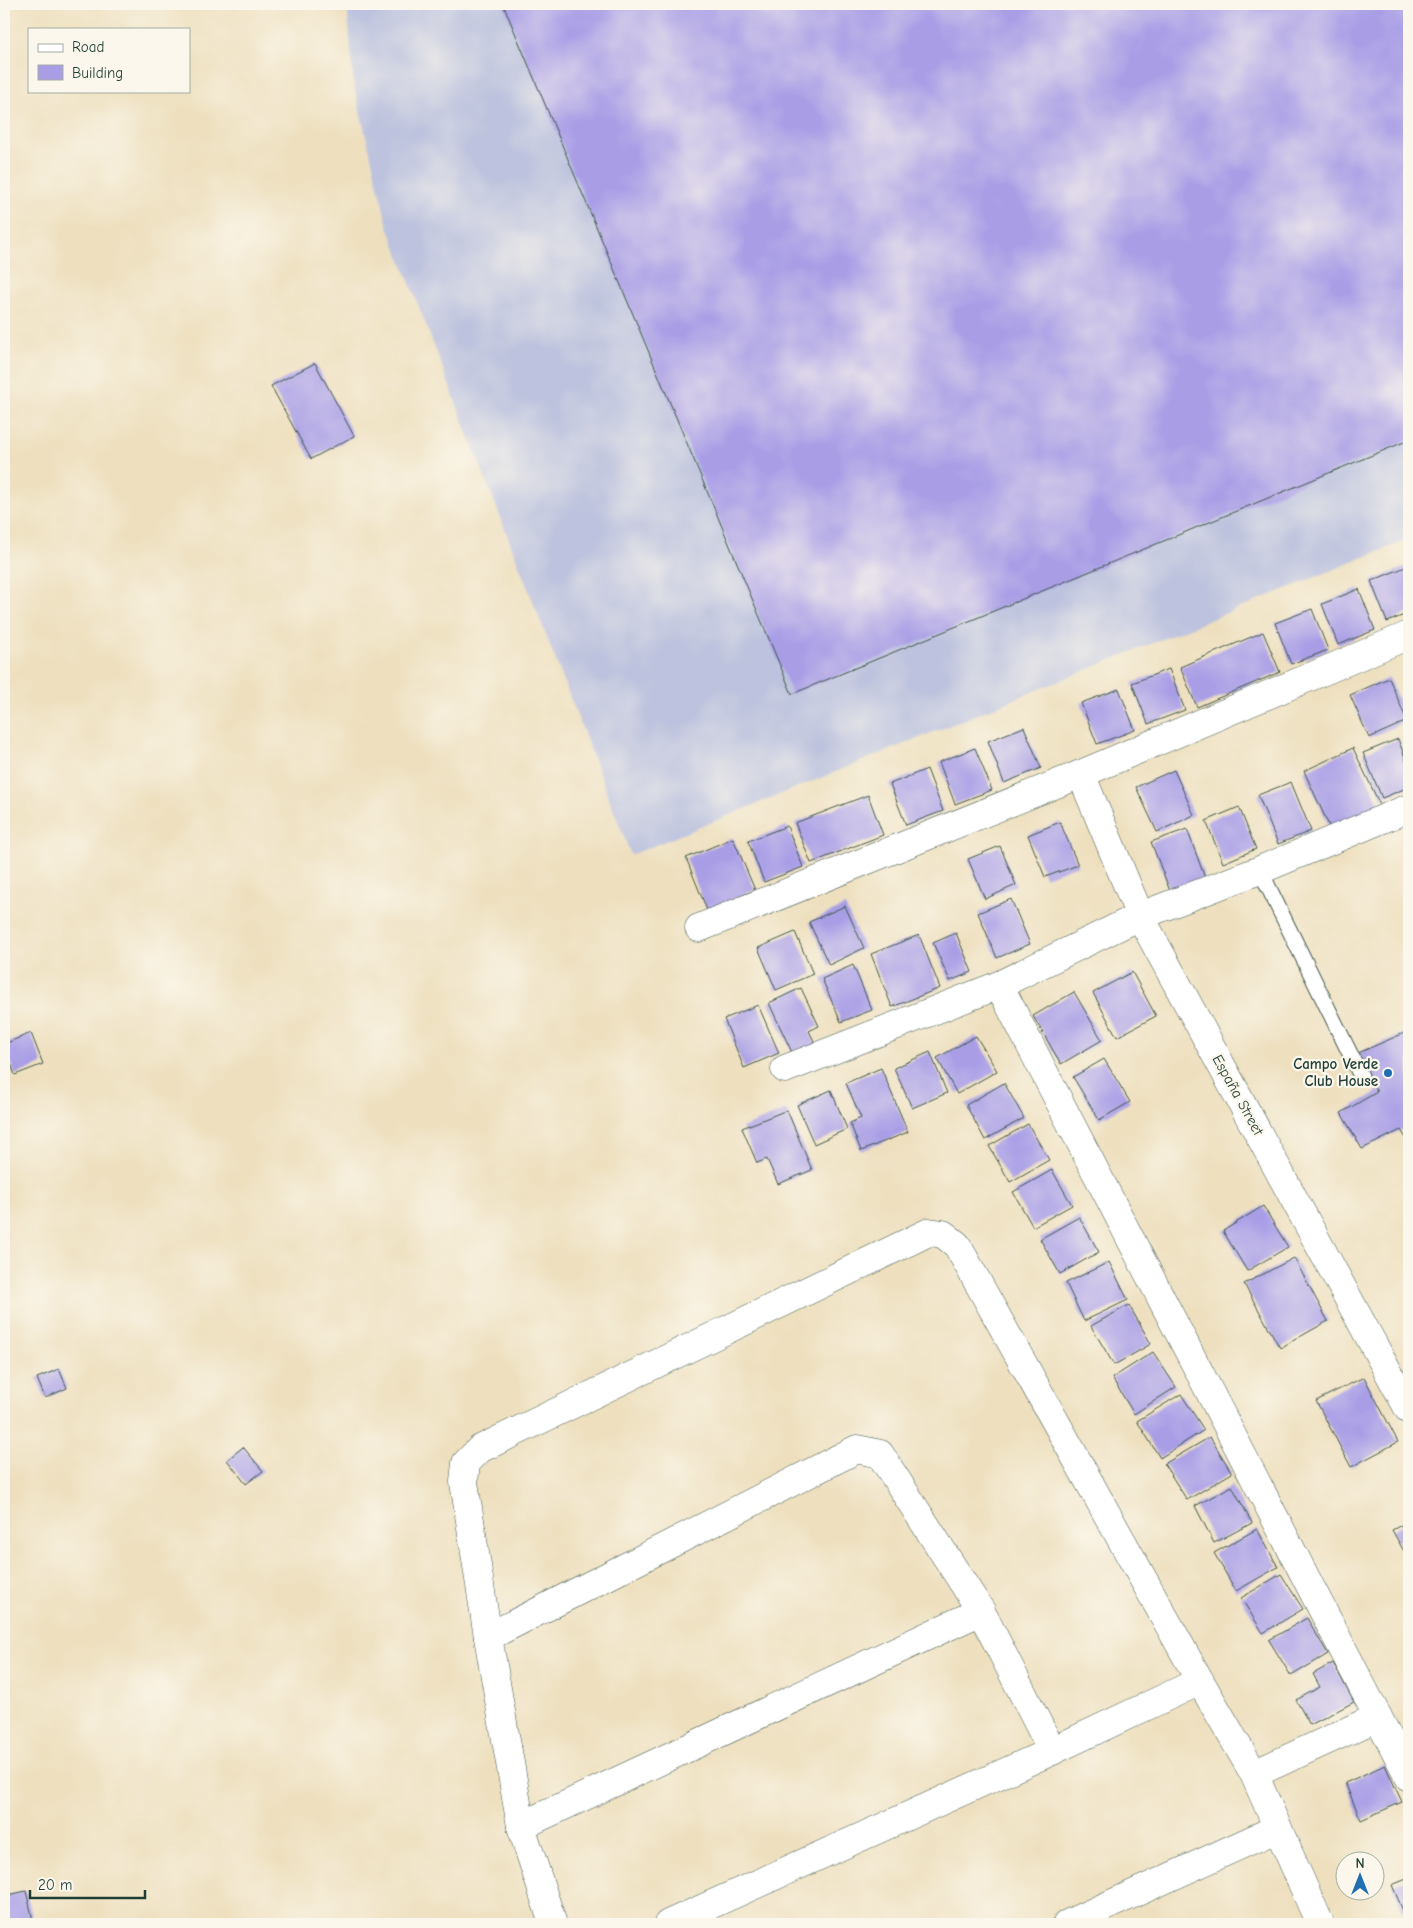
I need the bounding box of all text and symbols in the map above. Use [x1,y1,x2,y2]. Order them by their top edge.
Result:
legend [28,28,190,92]
text: Road [72,38,104,56]
text: Building [72,64,123,82]
street label: España Street [1208,1051,1268,1139]
place label: Campo Verde Club House [1293,1055,1378,1090]
marker: Campo Verde Club House [1382,1067,1394,1079]
north arrow [1336,1850,1386,1900]
text: N [1355,1855,1365,1872]
scale bar [30,1868,145,1900]
text: 20 m [38,1876,72,1894]

